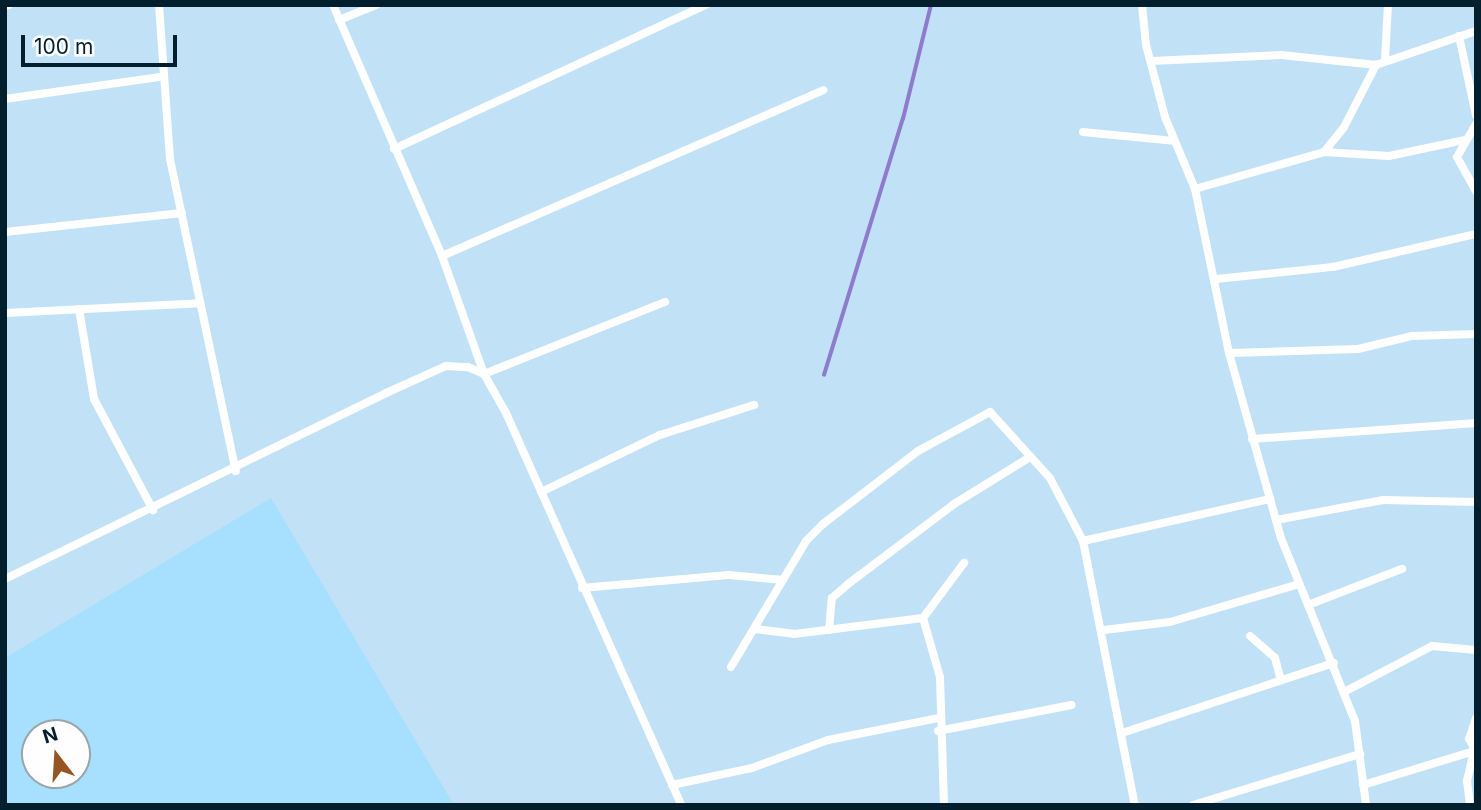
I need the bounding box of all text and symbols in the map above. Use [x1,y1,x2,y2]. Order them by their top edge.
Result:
scale bar [24,21,180,65]
text: 100 m [34,34,93,59]
north arrow [21,719,91,789]
text: N [40,722,61,748]

